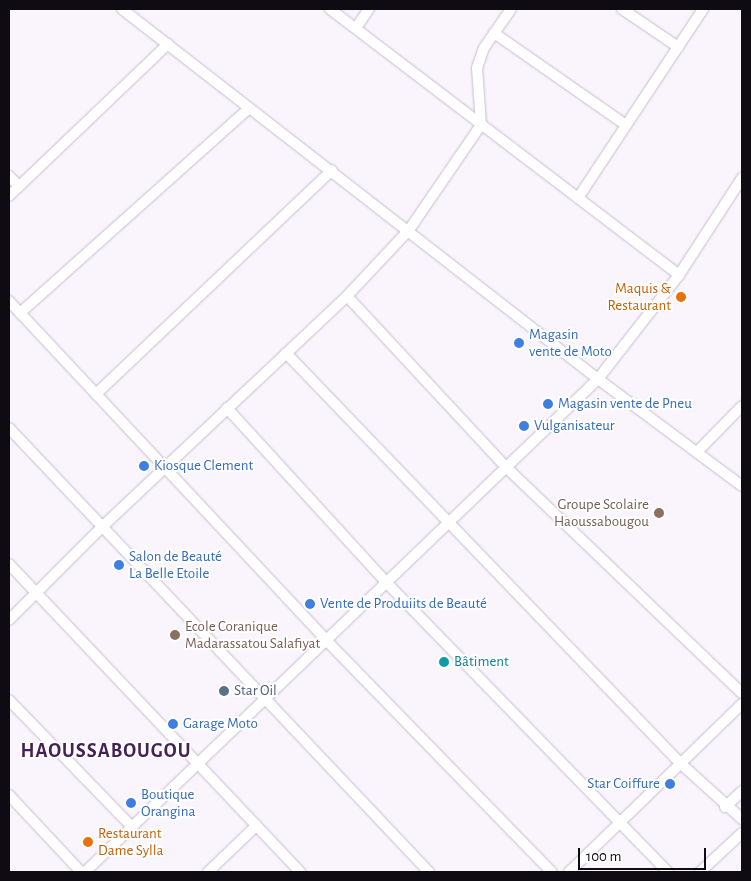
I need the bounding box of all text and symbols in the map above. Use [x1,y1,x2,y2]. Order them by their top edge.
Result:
place label: Maquis & Restaurant [608,279,671,314]
marker: Maquis & Restaurant [675,291,687,303]
place label: Magasin vente de Moto [529,325,612,360]
marker: Magasin vente de Moto [513,337,525,349]
place label: Magasin vente de Pneu [558,395,692,413]
marker: Magasin vente de Pneu [542,398,554,410]
place label: Vulganisateur [534,417,615,435]
marker: Vulganisateur [518,420,530,432]
place label: Kiosque Clement [154,457,253,475]
marker: Kiosque Clement [138,460,150,472]
place label: Groupe Scolaire Haoussabougou [554,495,649,530]
marker: Groupe Scolaire Haoussabougou [653,507,665,519]
place label: Salon de Beauté La Belle Etoile [129,547,222,582]
marker: Salon de Beauté La Belle Etoile [113,559,125,571]
place label: Vente de Produiits de Beauté [320,595,487,613]
marker: Vente de Produiits de Beauté [304,598,316,610]
place label: Ecole Coranique Madarassatou Salafiyat [185,617,320,652]
marker: Ecole Coranique Madarassatou Salafiyat [169,629,181,641]
place label: Bâtiment [454,653,509,671]
marker: Bâtiment [438,656,450,668]
place label: Star Oil [234,682,277,700]
marker: Star Oil [218,685,230,697]
place label: Garage Moto [183,715,258,733]
marker: Garage Moto [167,718,179,730]
district label: HAOUSSABOUGOU [19,739,193,763]
place label: Star Coiffure [587,775,660,793]
marker: Star Coiffure [664,778,676,790]
place label: Boutique Orangina [141,785,195,820]
marker: Boutique Orangina [125,797,137,809]
place label: Restaurant Dame Sylla [98,824,163,859]
marker: Restaurant Dame Sylla [82,836,94,848]
scale bar [581,838,708,870]
text: 100 m [586,849,621,864]

